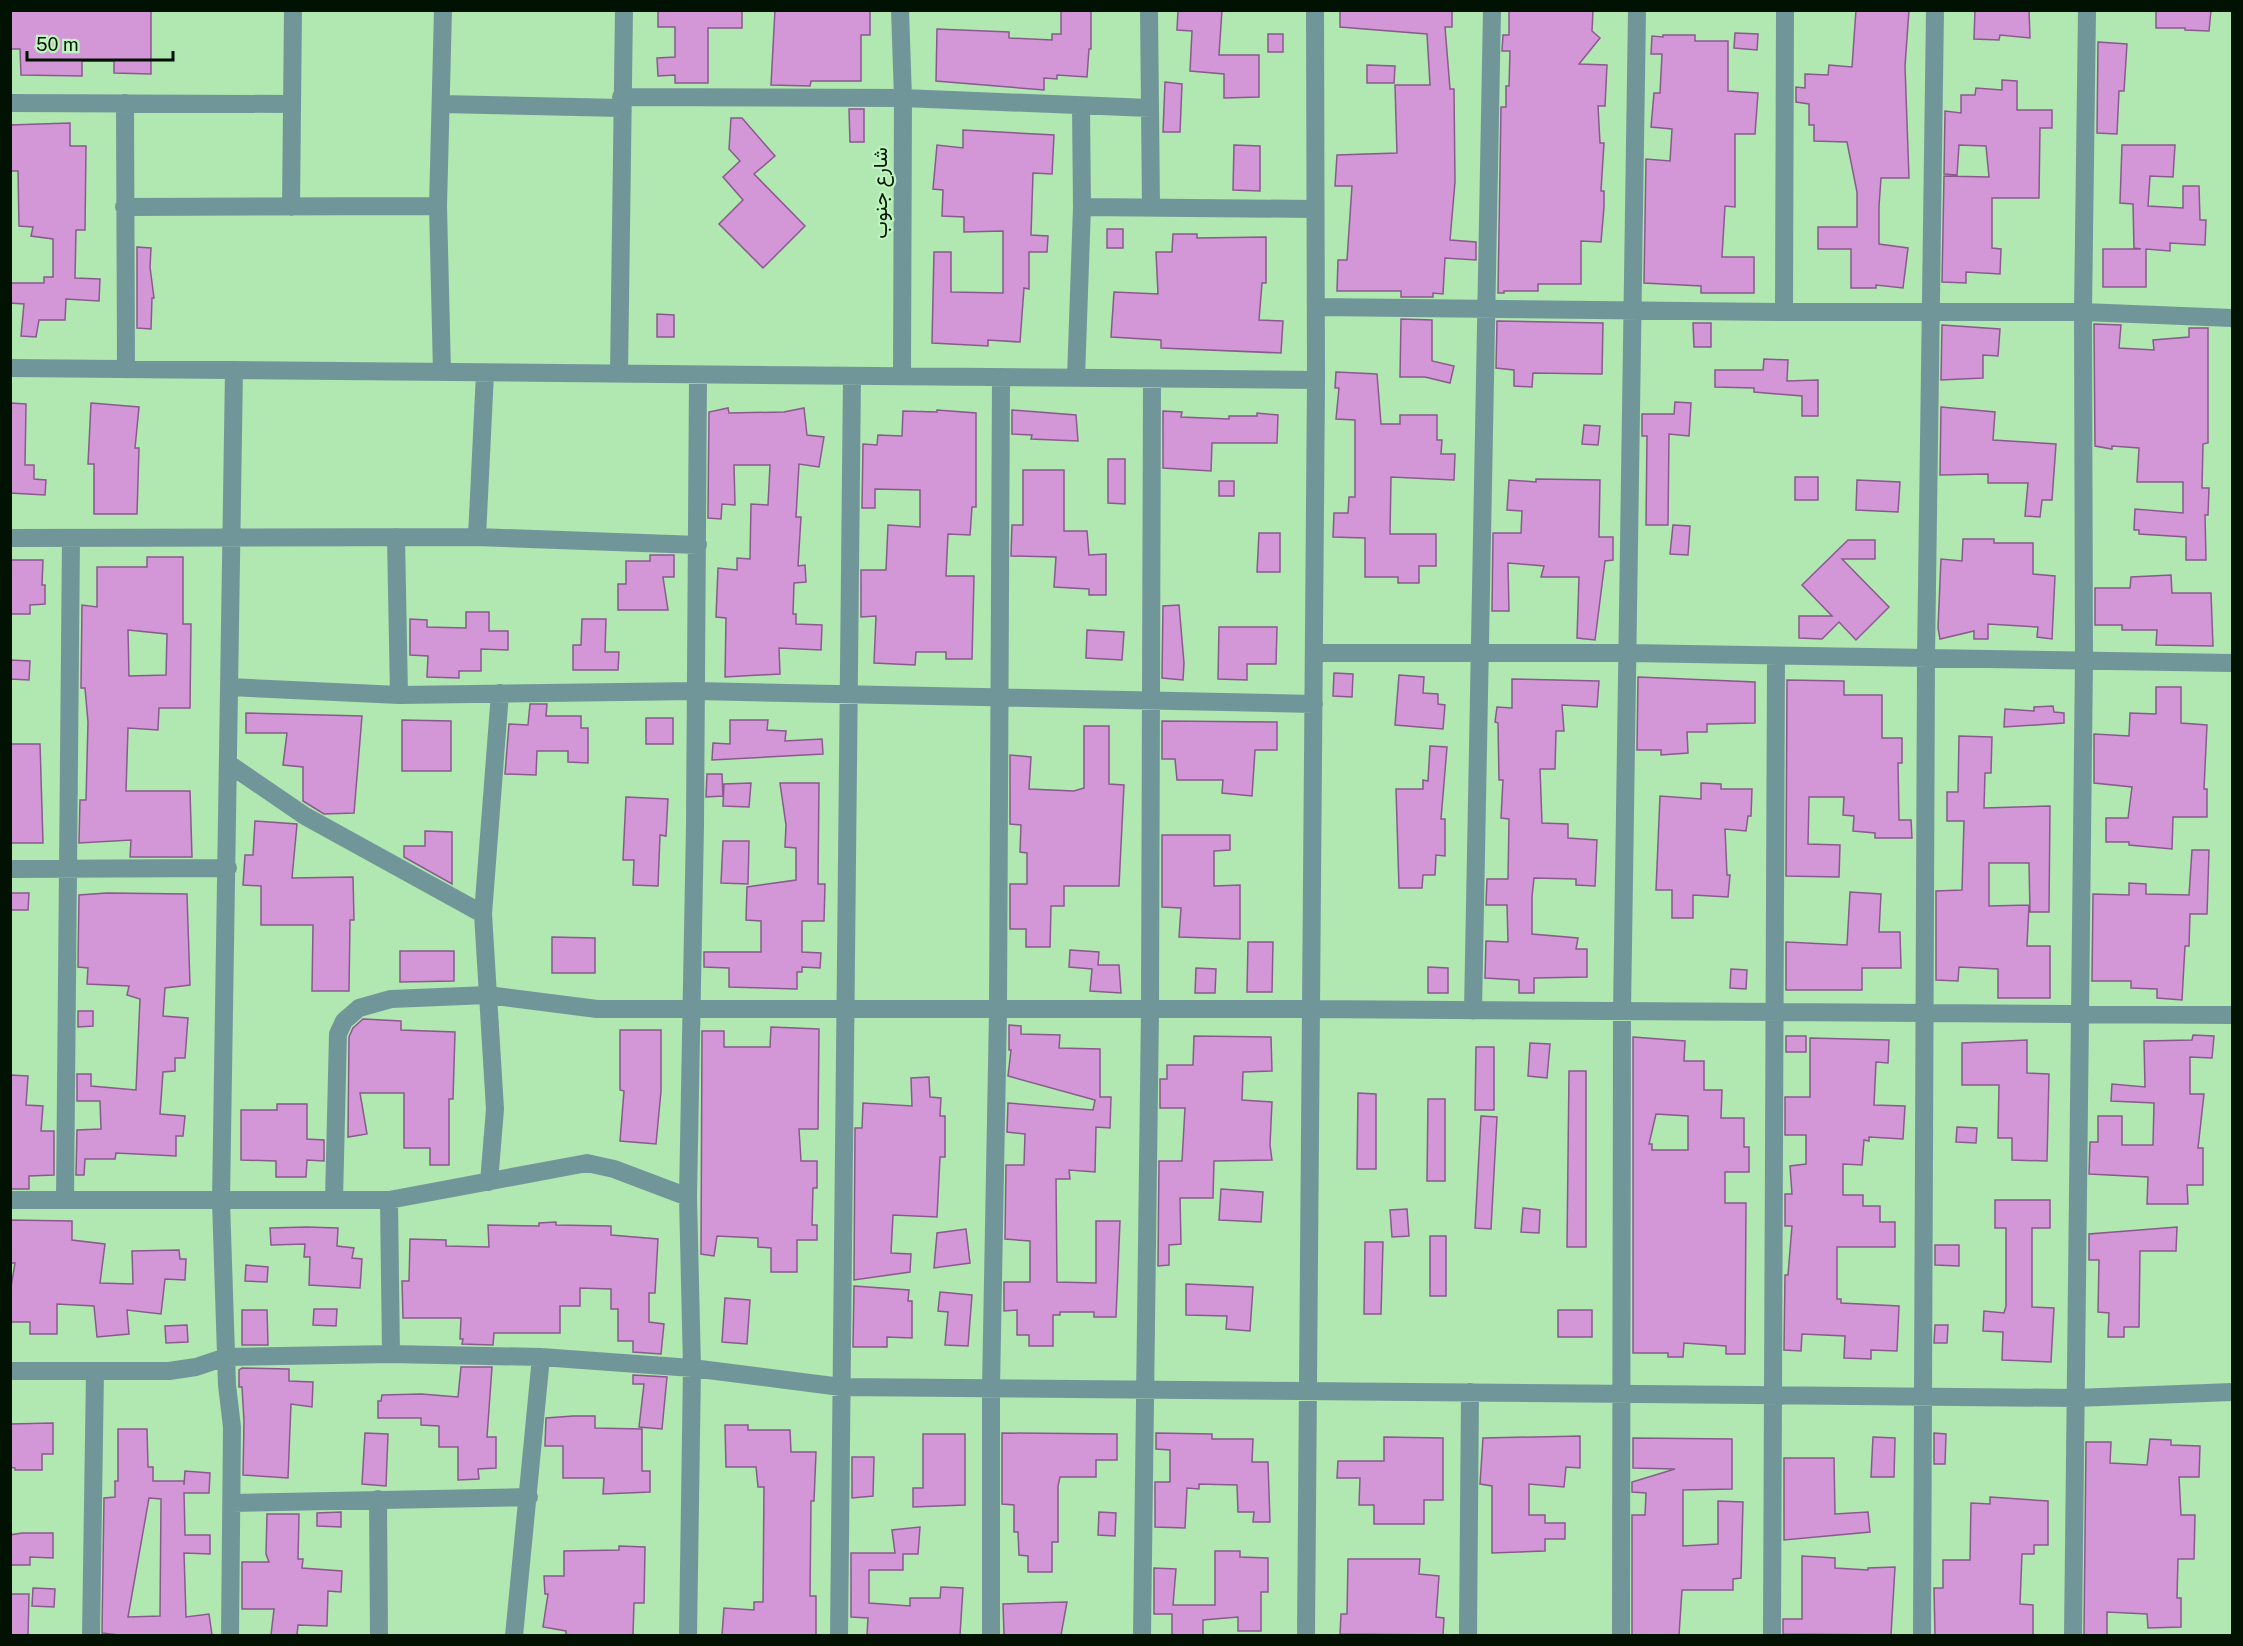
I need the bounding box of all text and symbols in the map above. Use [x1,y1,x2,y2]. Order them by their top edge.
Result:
scale bar [27,24,172,62]
text: 50 m [36,34,79,55]
street label: شارع جنوب [868,147,894,239]

